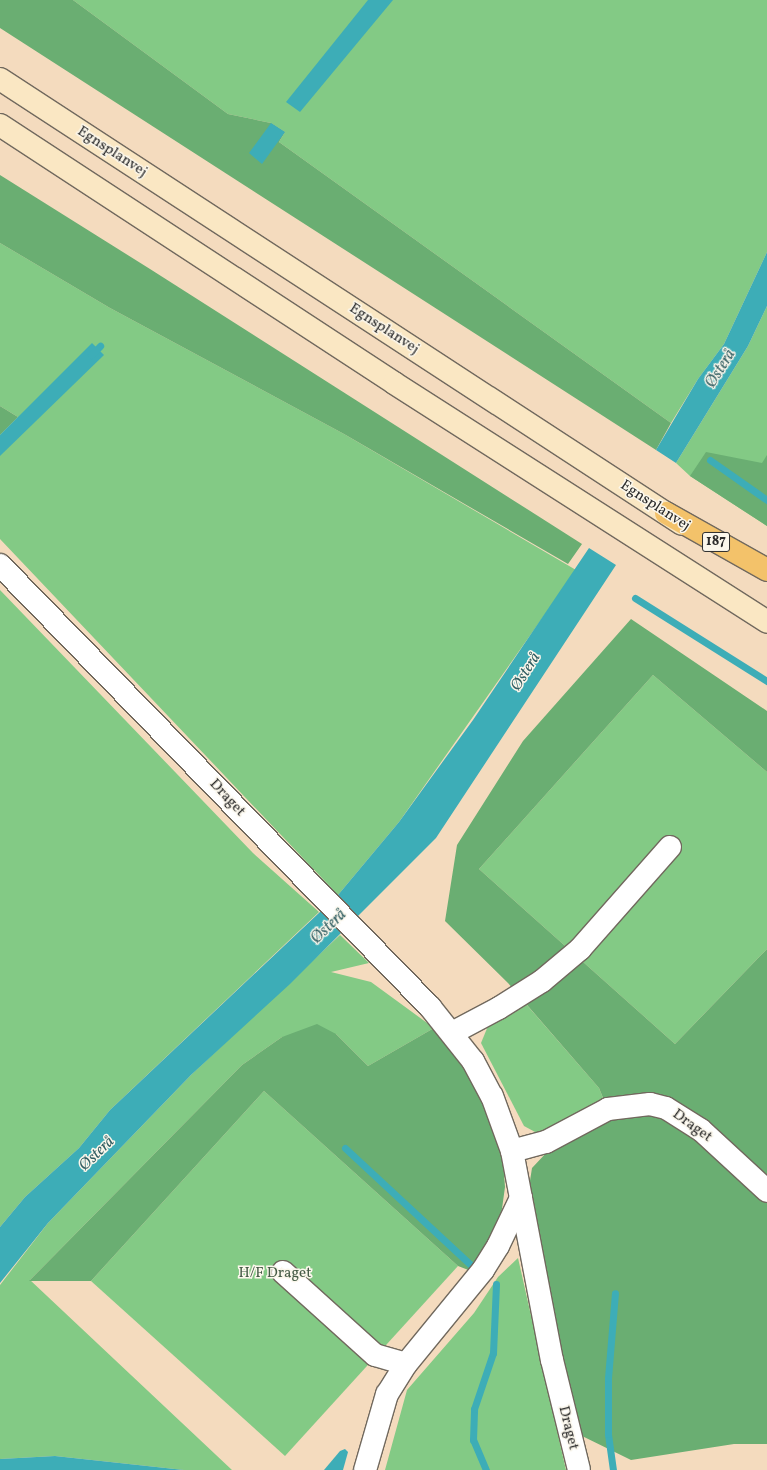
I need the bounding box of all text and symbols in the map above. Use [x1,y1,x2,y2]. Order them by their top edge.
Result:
street label: Egnsplanvej [74,123,150,181]
street label: Egnsplanvej [346,300,422,358]
water label: Østerå [702,346,740,392]
street label: Egnsplanvej [617,477,693,535]
road number: 187 [702,530,730,554]
water label: Østerå [507,649,545,695]
street label: Draget [205,775,249,821]
water label: Østerå [307,906,351,948]
street label: Draget [669,1106,715,1146]
water label: Østerå [75,1133,119,1175]
park label: H/F Draget [239,1265,311,1283]
street label: Draget [554,1404,582,1452]

